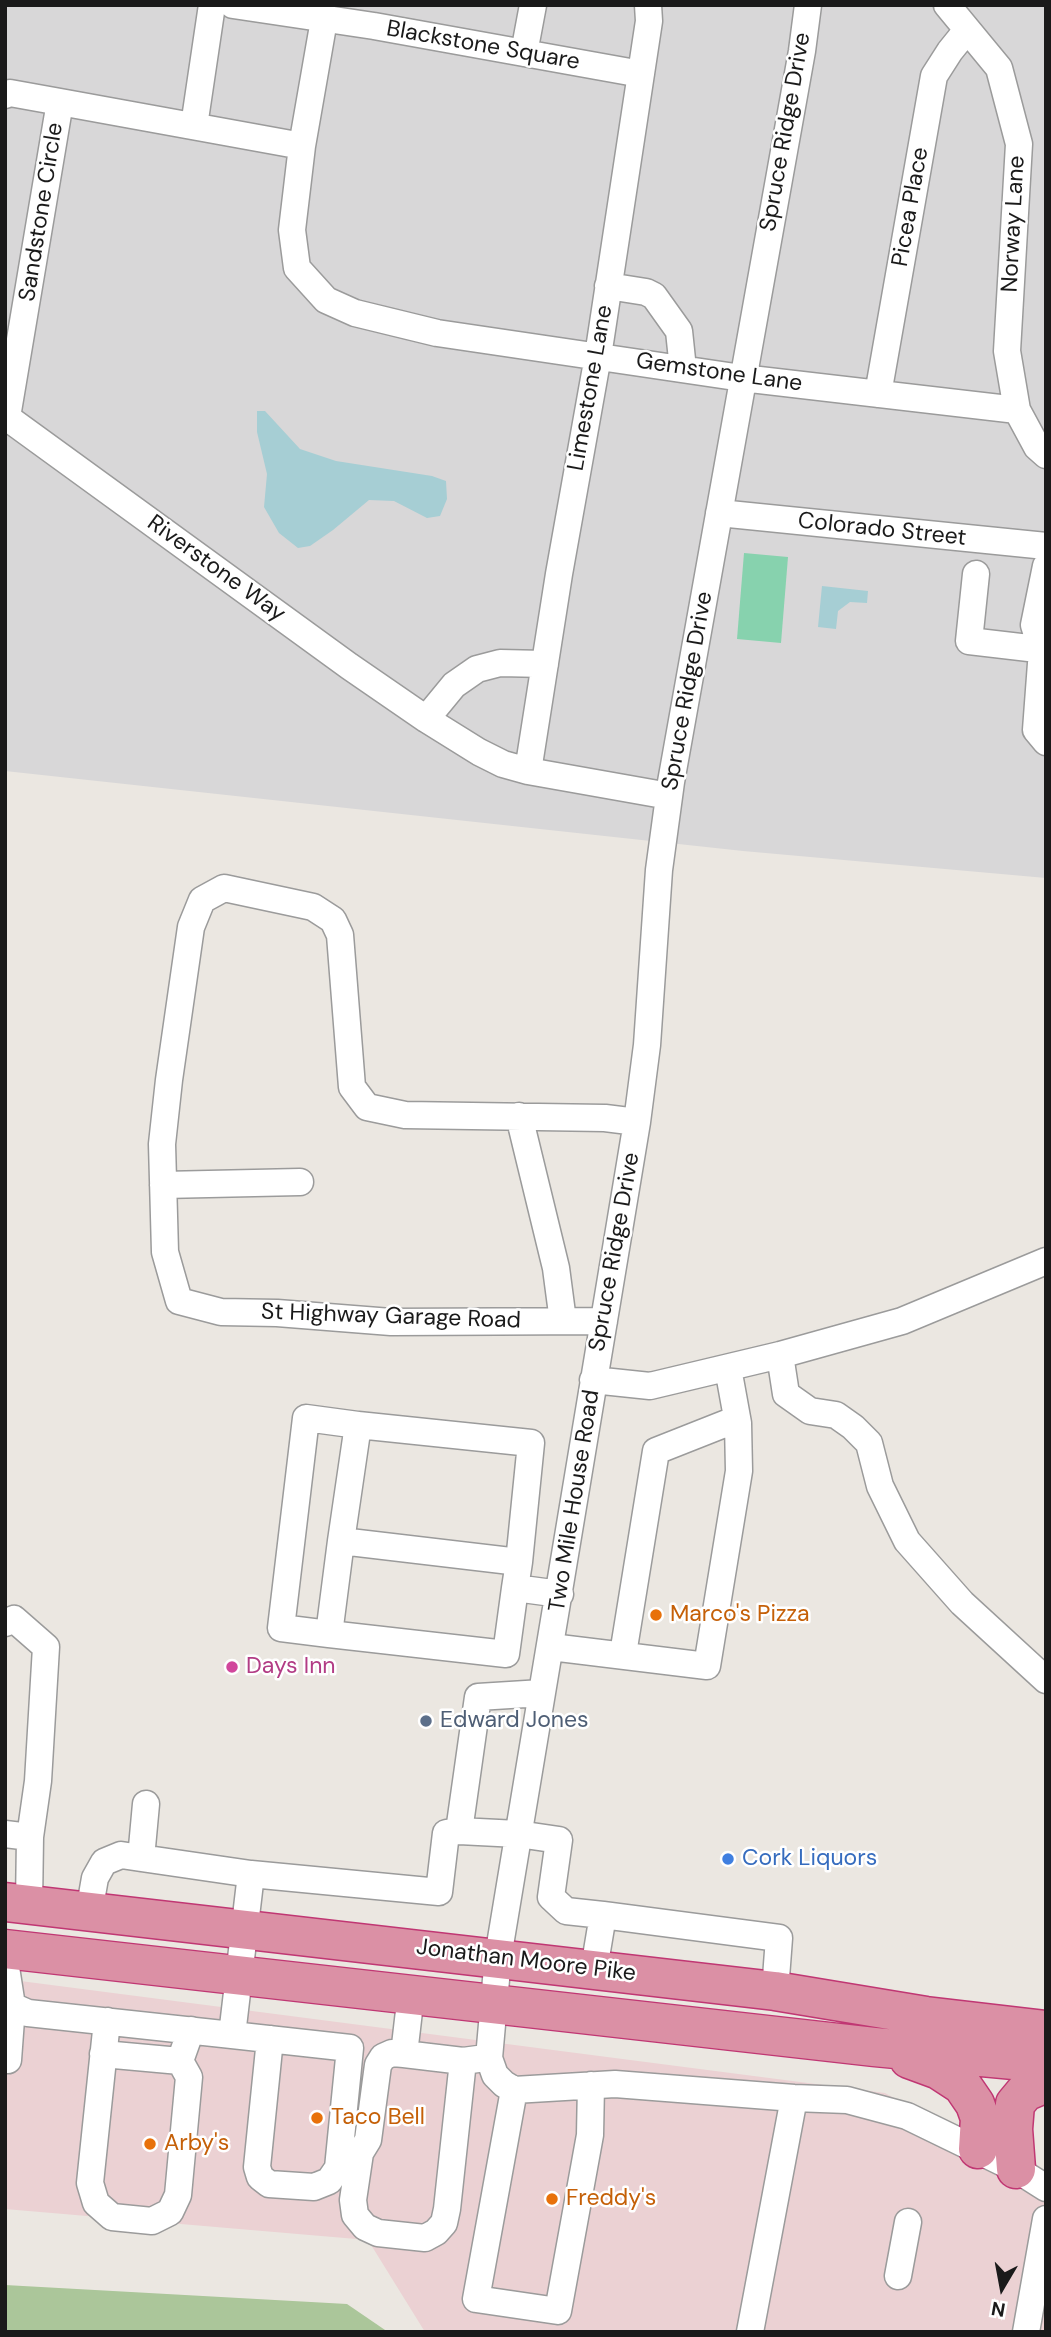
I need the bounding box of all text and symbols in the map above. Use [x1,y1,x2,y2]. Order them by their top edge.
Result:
street label: Blackstone Square [384,15,582,77]
street label: Spruce Ridge Drive [755,30,817,234]
street label: Sandstone Circle [14,121,70,303]
street label: Picea Place [887,145,935,269]
street label: Norway Lane [997,155,1031,293]
street label: Limestone Lane [563,303,619,473]
street label: Gemstone Lane [634,348,804,398]
street label: Colorado Street [796,507,968,553]
street label: Riverstone Way [141,510,291,628]
street label: Spruce Ridge Drive [657,589,719,793]
street label: Spruce Ridge Drive [584,1150,646,1354]
street label: St Highway Garage Road [261,1299,521,1335]
street label: Two Mile House Road [544,1388,606,1614]
place label: Marco's Pizza [670,1601,809,1629]
marker: Marco's Pizza [648,1607,664,1623]
place label: Days Inn [246,1653,336,1681]
marker: Days Inn [224,1659,240,1675]
place label: Edward Jones [440,1707,589,1735]
marker: Edward Jones [418,1713,434,1729]
place label: Cork Liquors [742,1845,877,1873]
marker: Cork Liquors [720,1851,736,1867]
street label: Jonathan Moore Pike [415,1934,637,1988]
place label: Taco Bell [331,2104,425,2132]
marker: Taco Bell [309,2110,325,2126]
place label: Arby's [164,2130,229,2158]
marker: Arby's [142,2136,158,2152]
place label: Freddy's [566,2185,656,2213]
marker: Freddy's [544,2191,560,2207]
north arrow [967,2253,1037,2323]
text: N [989,2296,1007,2323]

